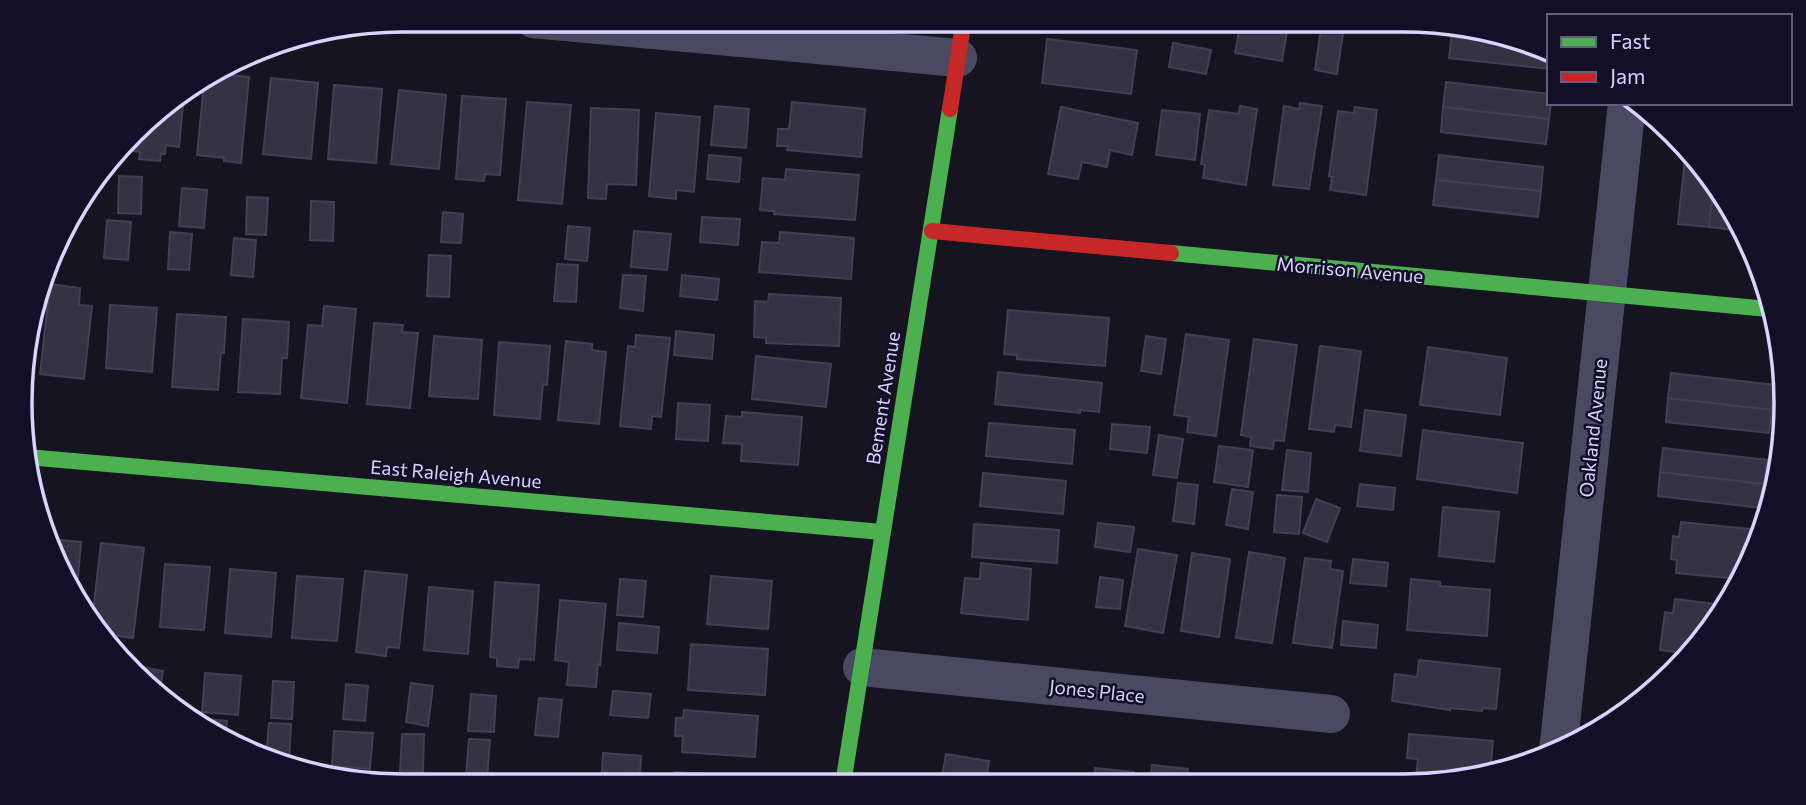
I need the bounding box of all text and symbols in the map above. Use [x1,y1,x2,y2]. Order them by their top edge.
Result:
legend [1547,14,1792,105]
text: Fast [1610,28,1651,53]
text: Jam [1610,63,1645,88]
street label: Morrison Avenue [1276,252,1424,287]
street label: Bement Avenue [861,330,904,466]
street label: Oakland Avenue [1574,357,1611,498]
street label: East Raleigh Avenue [369,455,543,492]
street label: Jones Place [1048,674,1146,707]

